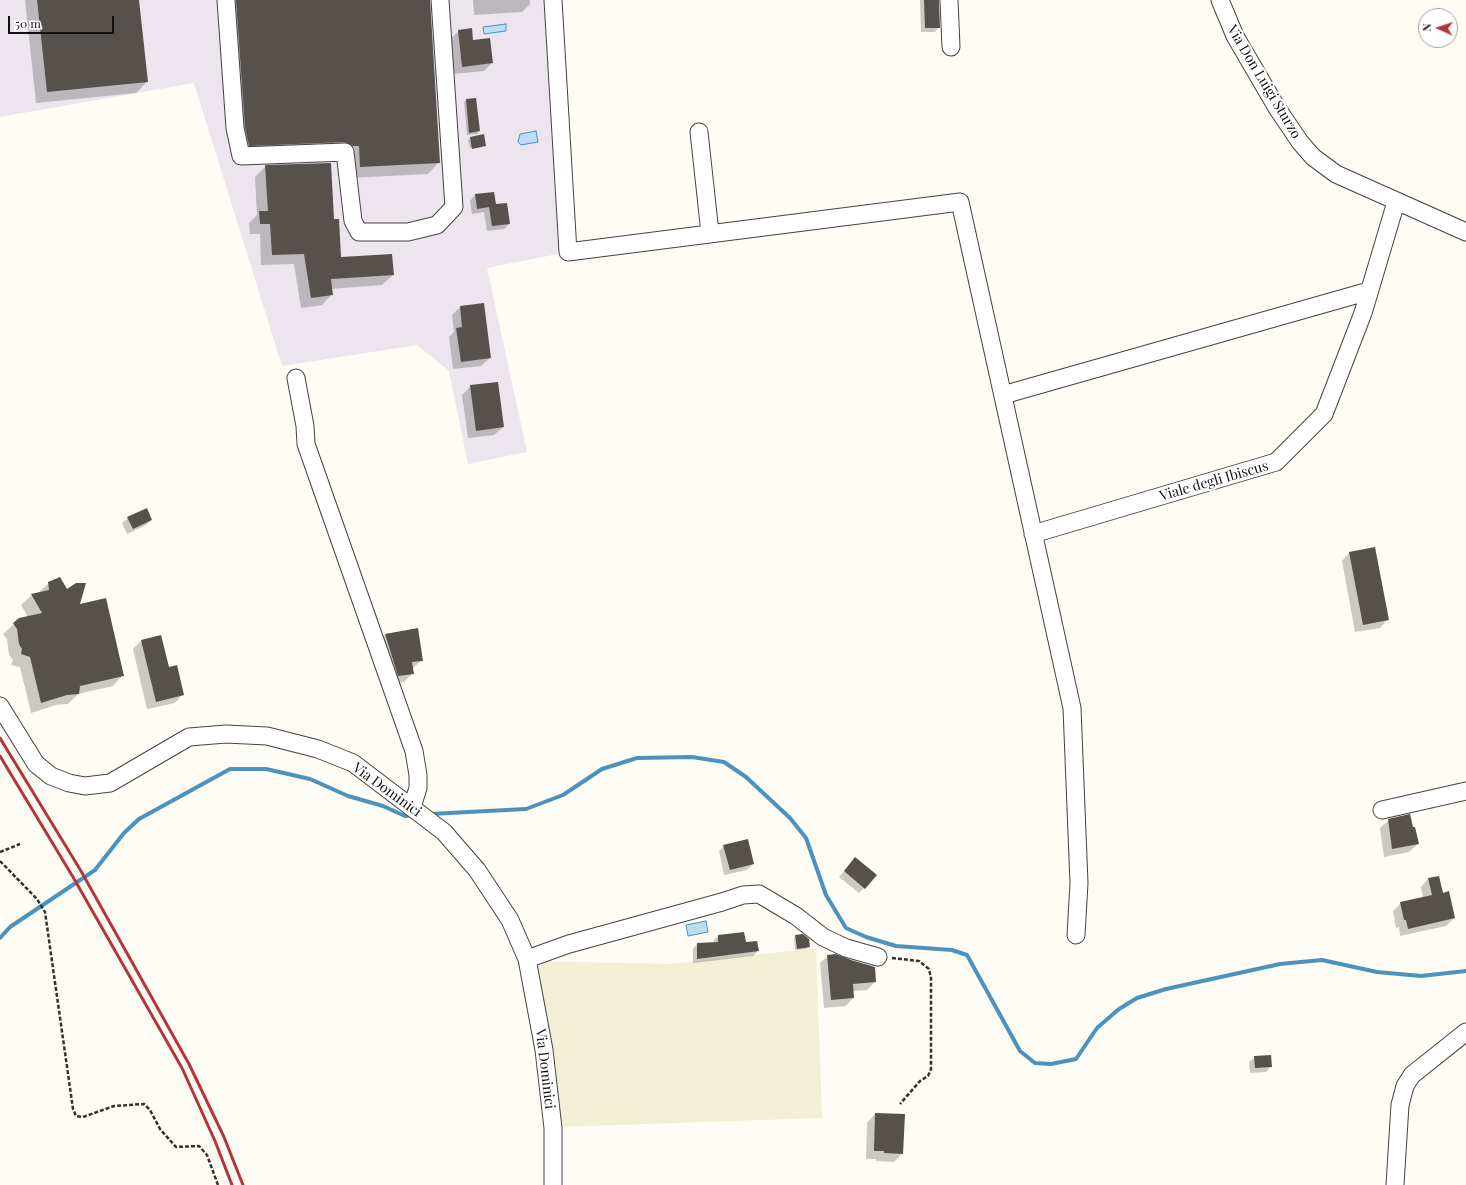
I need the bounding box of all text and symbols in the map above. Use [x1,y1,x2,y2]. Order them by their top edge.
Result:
scale bar [10,8,116,34]
north arrow [1418,8,1458,48]
text: 50 m [15,15,41,31]
street label: Via Don Luigi Sturzo [1224,22,1304,142]
text: N [1419,23,1434,32]
street label: Viale degli Ibiscus [1158,457,1270,505]
street label: Via Dominici [349,759,425,821]
street label: Via Dominici [532,1028,558,1110]

